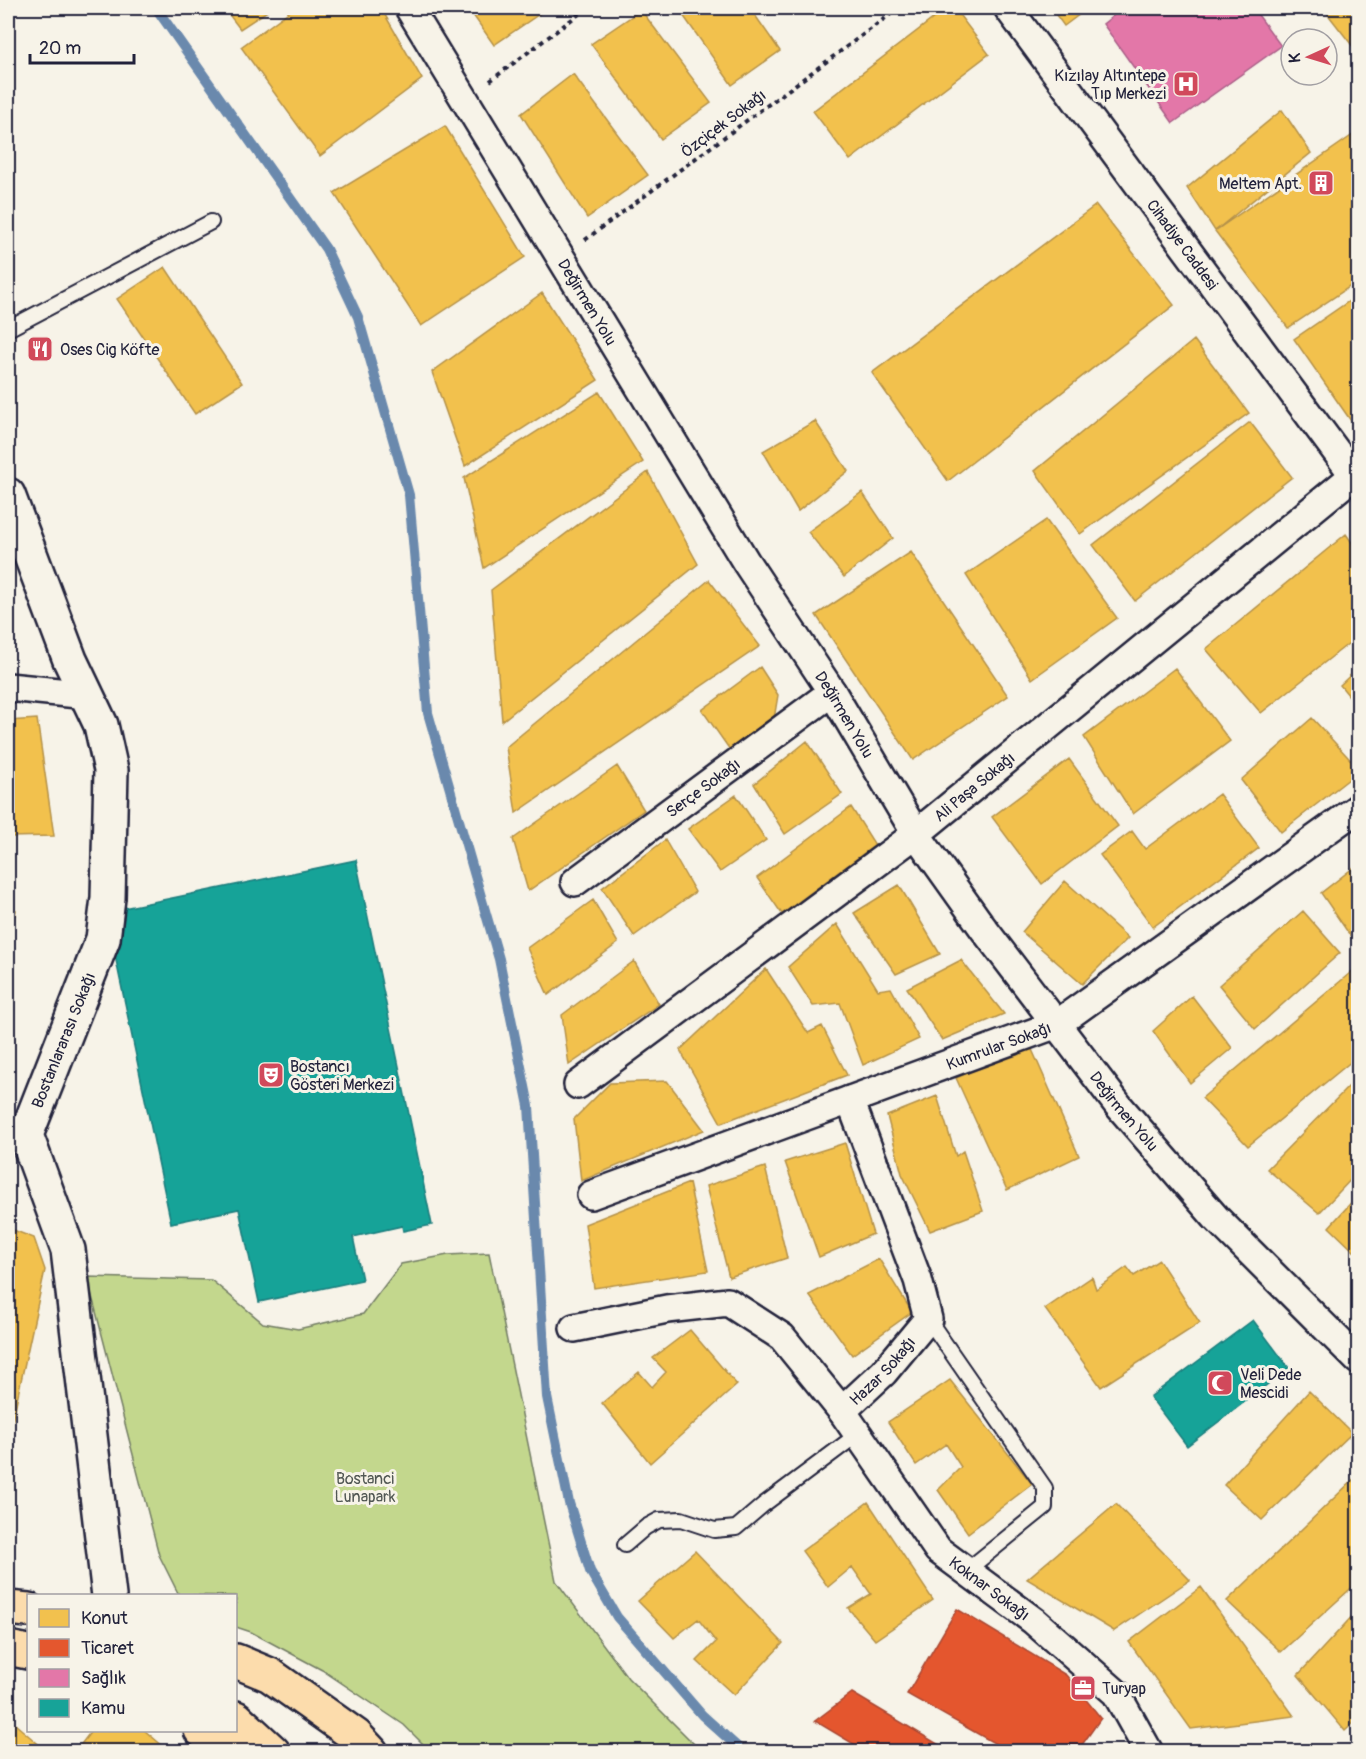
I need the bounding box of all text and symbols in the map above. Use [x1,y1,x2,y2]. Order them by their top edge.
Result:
scale bar [30,27,134,65]
north arrow [1279,27,1339,87]
text: 20 m [39,37,81,60]
text: K [1285,52,1305,63]
place label: Kızılay Altıntepe Tıp Merkezi [1054,66,1166,104]
hospital icon: Kızılay Altıntepe Tıp Merkezi [1171,69,1201,99]
street label: Özçiçek Sokağı [677,85,770,162]
building icon: Meltem Apt. [1306,168,1336,198]
place label: Meltem Apt. [1219,174,1302,194]
street label: Cihadiye Caddesi [1142,196,1222,294]
street label: Değirmen Yolu [553,256,621,349]
restaurant icon: Oses Cig Köfte [25,334,55,364]
place label: Oses Cig Köfte [60,340,159,360]
street label: Değirmen Yolu [810,668,878,762]
street label: Ali Paşa Sokağı [930,748,1019,826]
street label: Serçe Sokağı [662,754,745,822]
street label: Bostanlararası Sokağı [28,970,100,1111]
street label: Kumrular Sokağı [943,1018,1054,1075]
place label: Bostancı Gösteri Merkezi [290,1057,394,1095]
theatre icon: Bostancı Gösteri Merkezi [256,1060,286,1090]
street label: Değirmen Yolu [1085,1068,1162,1156]
street label: Hazar Sokağı [846,1333,920,1410]
place label: Veli Dede Mescidi [1240,1365,1302,1403]
mosque icon: Veli Dede Mescidi [1205,1368,1235,1398]
park label: Bostanci Lunapark [335,1469,396,1507]
street label: Koknar Sokağı [945,1553,1033,1625]
legend [27,1594,237,1732]
text: Konut [81,1607,129,1630]
text: Ticaret [81,1637,135,1660]
text: Sağlık [81,1667,126,1690]
office icon: Turyap [1068,1673,1098,1703]
place label: Turyap [1102,1679,1146,1699]
text: Kamu [81,1697,125,1720]

